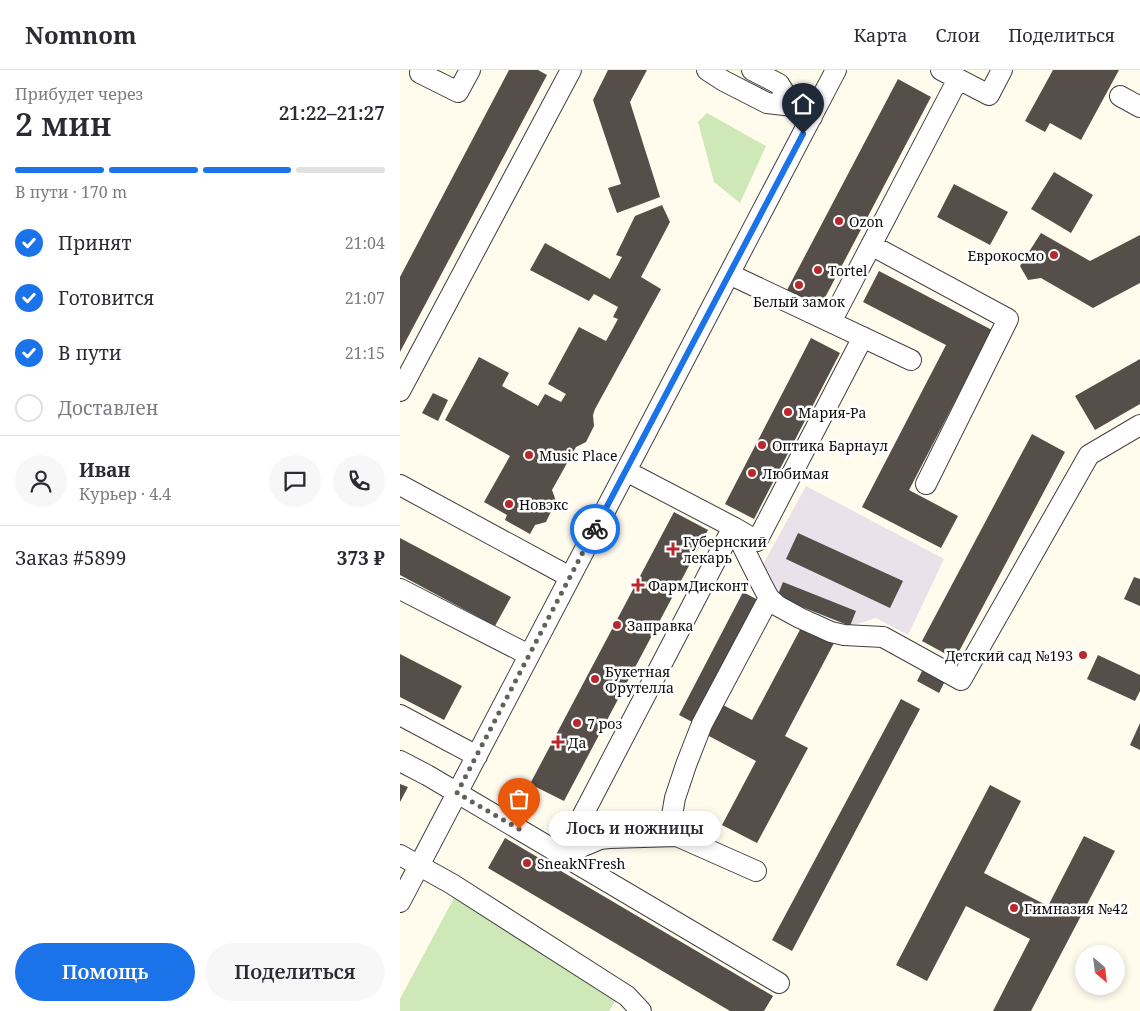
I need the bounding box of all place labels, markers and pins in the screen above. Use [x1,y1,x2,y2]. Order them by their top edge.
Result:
pin [782,83,824,134]
place label: Ozon [849,212,884,231]
marker: Ozon [833,215,845,227]
place label: Еврокосмо [968,246,1044,265]
marker: Еврокосмо [1048,249,1060,261]
place label: Tortel [828,261,868,280]
marker: Tortel [812,264,824,276]
marker: Белый замок [793,279,805,291]
place label: Белый замок [753,292,846,311]
place label: Мария-Ра [798,403,867,422]
marker: Мария-Ра [782,406,794,418]
place label: Оптика Барнаул [772,436,888,455]
marker: Оптика Барнаул [756,439,768,451]
place label: Music Place [539,446,617,465]
marker: Music Place [523,449,535,461]
place label: Любимая [762,464,829,483]
marker: Любимая [746,467,758,479]
place label: Новэкс [519,495,568,514]
marker: Новэкс [503,498,515,510]
place label: Губернский лекарь [683,532,767,567]
marker: Губернский лекарь [667,543,679,555]
place label: ФармДисконт [648,576,749,595]
marker: ФармДисконт [632,579,644,591]
place label: Заправка [627,616,693,635]
marker: Заправка [611,619,623,631]
place label: Детский сад №193 [945,646,1073,665]
marker: Детский сад №193 [1077,649,1089,661]
place label: Букетная Фрутелла [605,662,674,697]
marker: Букетная Фрутелла [589,673,601,685]
place label: 7 роз [587,714,622,733]
marker: 7 роз [571,717,583,729]
place label: Да [568,733,586,752]
marker: Да [552,736,564,748]
pin [498,778,540,829]
callout: Лось и ножницы [549,812,722,846]
place label: SneakNFresh [537,854,626,873]
marker: SneakNFresh [521,857,533,869]
place label: Гимназия №42 [1024,899,1128,918]
marker: Гимназия №42 [1008,902,1020,914]

